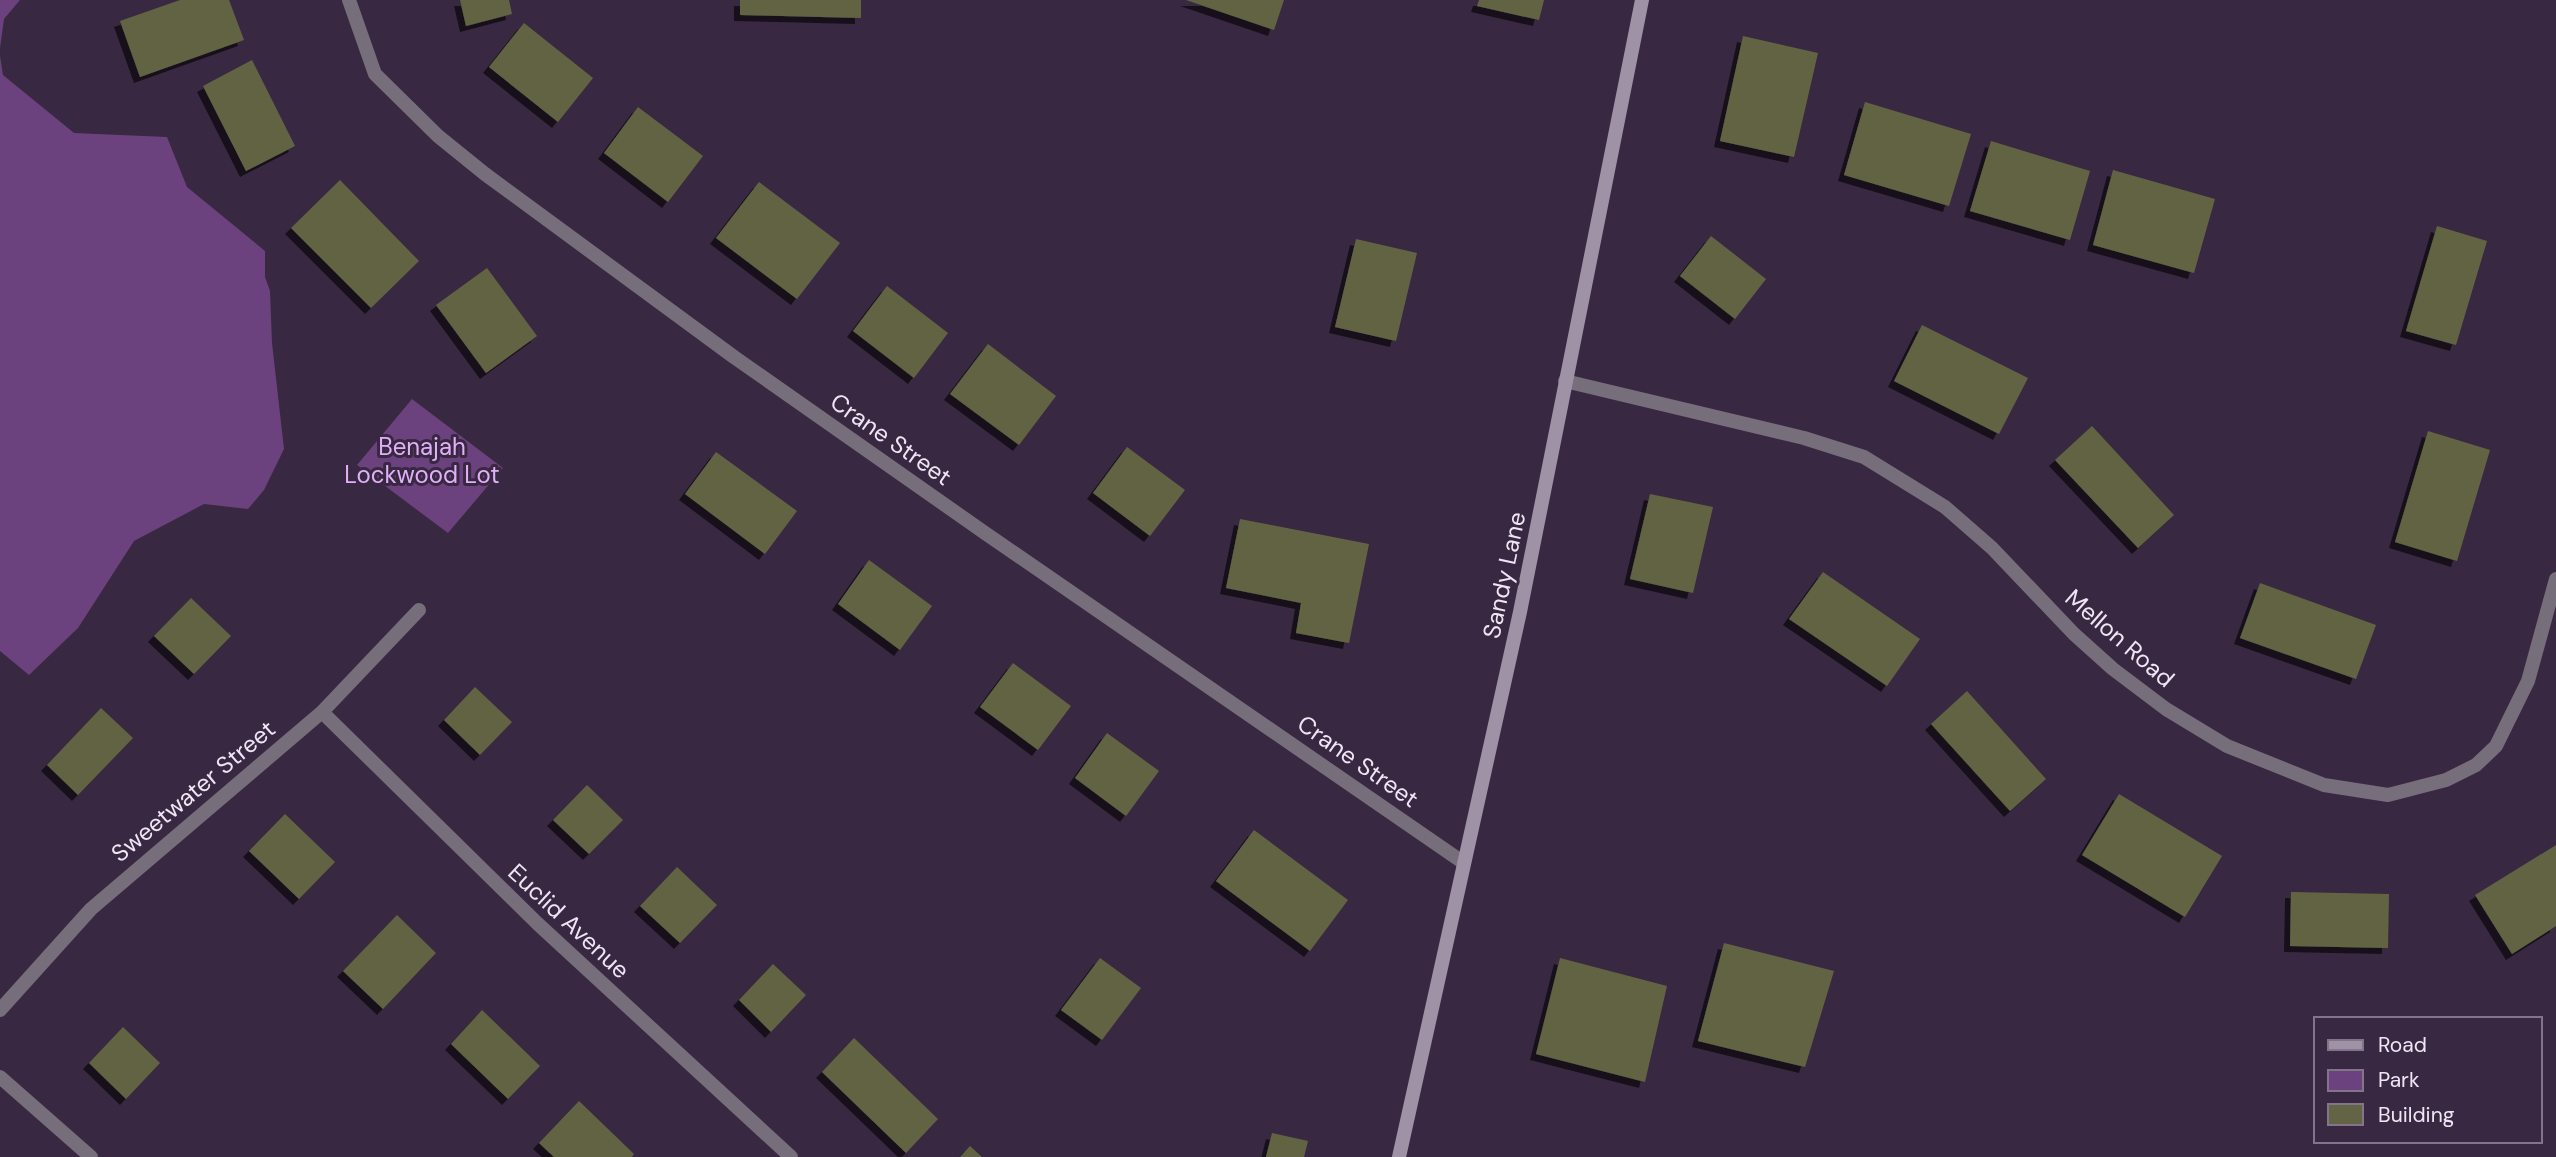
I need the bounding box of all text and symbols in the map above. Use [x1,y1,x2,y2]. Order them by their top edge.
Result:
street label: Crane Street [824,386,958,492]
park label: Benajah Lockwood Lot [344,431,500,490]
street label: Sandy Lane [1475,509,1533,641]
street label: Mellon Road [2059,582,2181,694]
street label: Crane Street [1291,708,1425,814]
street label: Sweetwater Street [105,713,281,869]
street label: Euclid Avenue [502,857,636,985]
legend [2314,1017,2542,1143]
text: Road [2378,1031,2427,1059]
text: Park [2378,1066,2420,1094]
text: Building [2378,1101,2455,1129]

